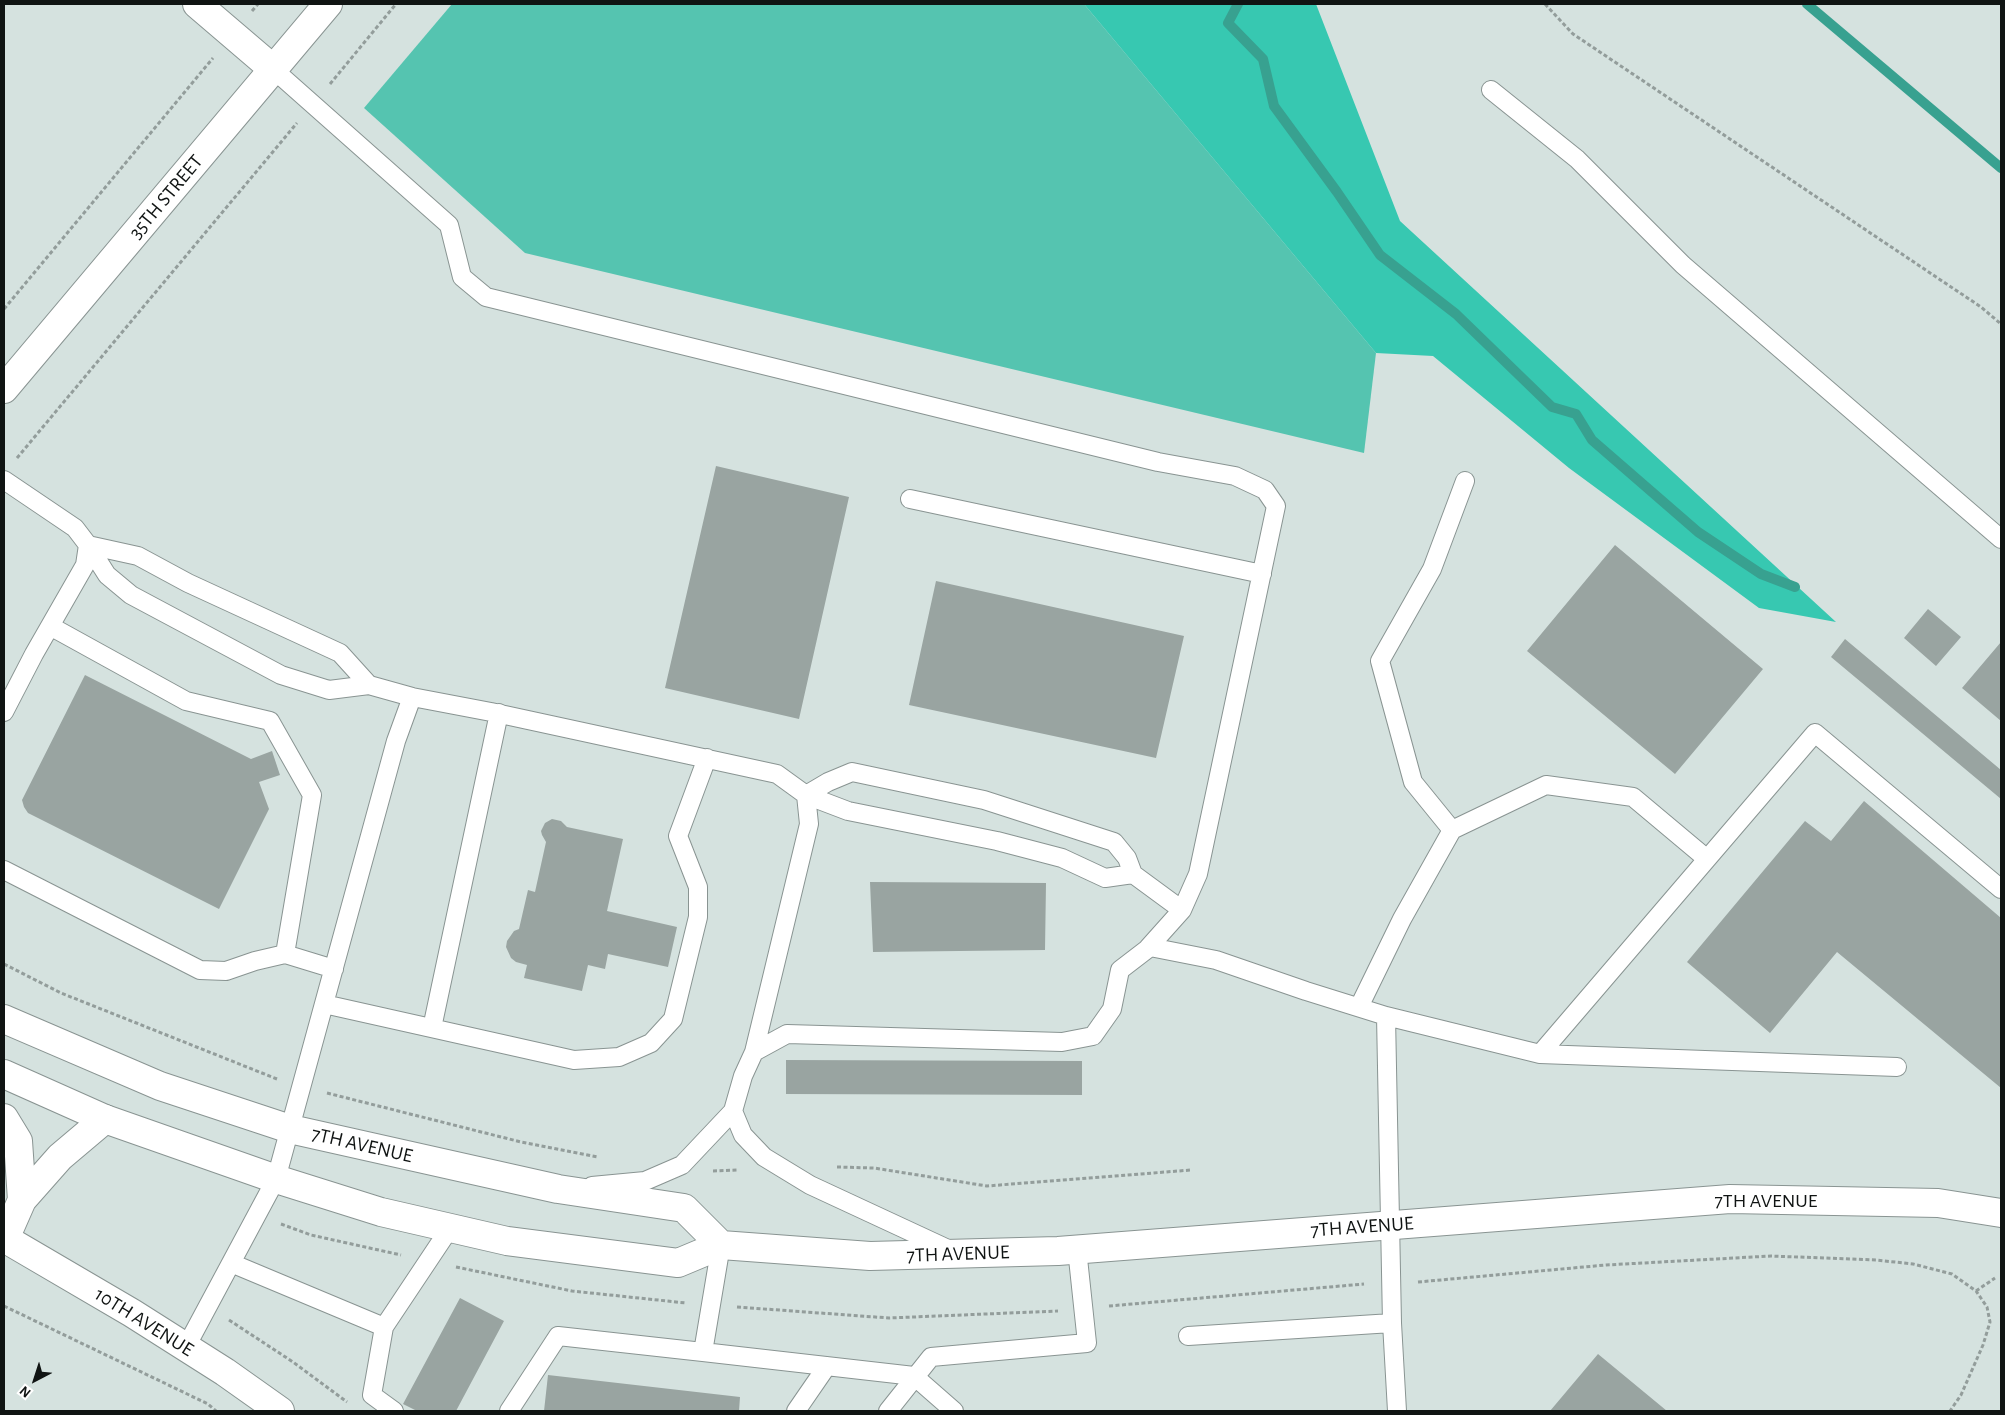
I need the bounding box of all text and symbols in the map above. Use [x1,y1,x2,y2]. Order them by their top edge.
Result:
street label: 35TH STREET [124,150,208,244]
street label: 7TH AVENUE [309,1122,415,1168]
street label: 7TH AVENUE [1715,1189,1817,1213]
street label: 7TH AVENUE [1310,1211,1414,1243]
street label: 7TH AVENUE [906,1240,1010,1268]
street label: 10TH AVENUE [90,1282,198,1362]
north arrow [10,1355,60,1405]
text: N [17,1383,34,1400]

